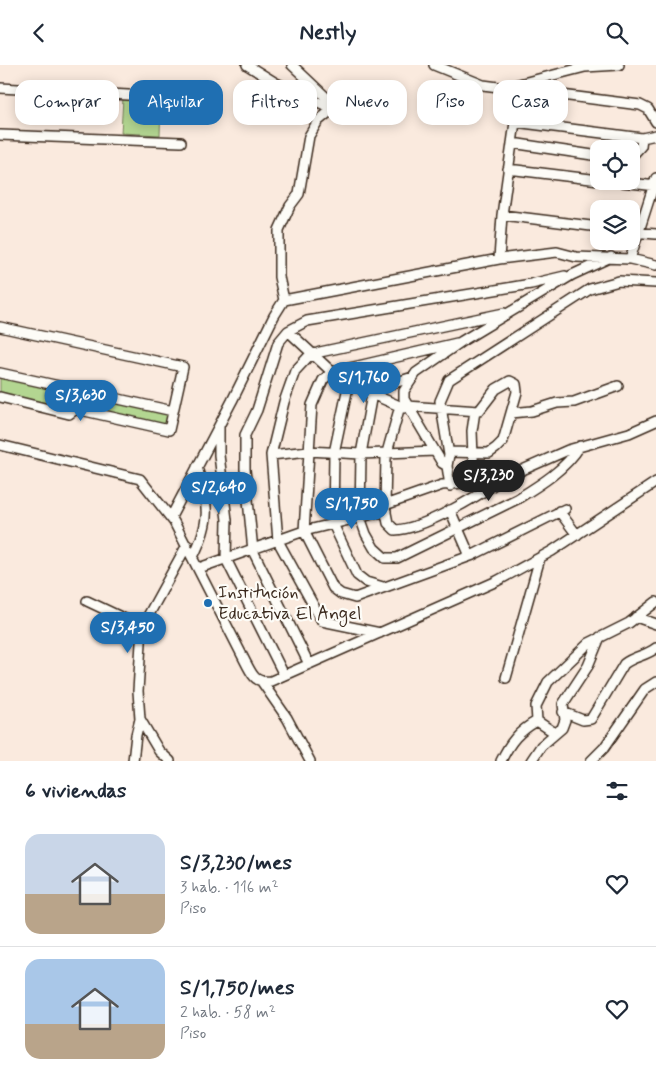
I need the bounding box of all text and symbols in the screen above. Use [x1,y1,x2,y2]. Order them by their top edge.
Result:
icon: back [25,19,53,47]
text: Nestly [300,19,356,47]
icon: search [603,19,631,47]
chip: Comprar [15,80,119,125]
chip: Alquilar [129,80,223,125]
chip: Filtros [233,80,317,125]
chip: Nuevo [327,80,407,125]
chip: Piso [417,80,483,125]
chip: Casa [493,80,568,125]
map controls [590,140,640,250]
button: locate [590,140,640,190]
button: layers [590,200,640,250]
pin: S/1,760 [318,361,410,404]
text: S/1,760 [339,367,389,388]
pin: S/3,630 [35,379,127,422]
text: S/3,630 [56,385,106,406]
pin: S/3,230 [443,459,535,502]
text: S/3,230 [464,465,514,486]
pin: S/2,640 [173,471,265,514]
text: S/2,640 [192,477,246,498]
pin: S/1,750 [306,487,398,530]
text: S/1,750 [326,493,378,514]
place label: Institución Educativa El Angel [218,581,361,627]
marker: Institución Educativa El Angel [202,597,214,609]
pin: S/3,450 [82,611,174,654]
text: S/3,450 [101,617,155,638]
text: 6 viviendas [25,777,126,805]
icon: filters [603,777,631,805]
text: S/3,230/mes [180,849,292,877]
icon: home [65,854,125,914]
icon: heart [603,870,631,898]
text: 3 hab. · 116 m² [180,877,279,898]
text: Piso [180,898,206,919]
text: S/1,750/mes [180,974,294,1002]
icon: home [65,979,125,1039]
icon: heart [603,995,631,1023]
text: 2 hab. · 58 m² [180,1002,276,1023]
text: Piso [180,1023,206,1044]

